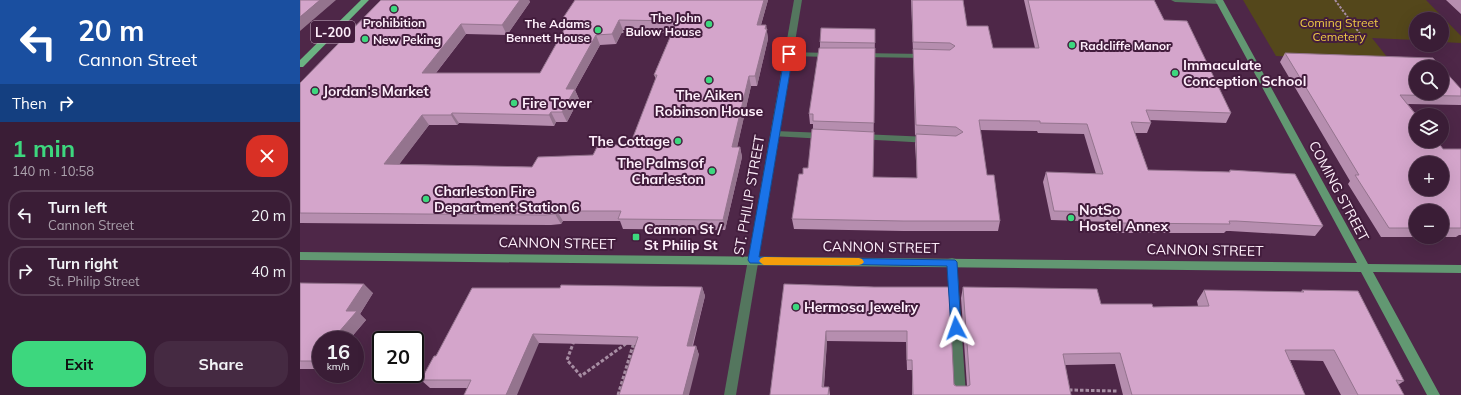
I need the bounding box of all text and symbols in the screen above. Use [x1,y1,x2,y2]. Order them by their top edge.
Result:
marker: Prohibition [389,4,399,14]
place label: The John Bulow House [625,10,701,39]
map controls [1409,12,1449,244]
button: sound [1409,12,1449,52]
text: 20 m [78,13,144,48]
place label: Prohibition [363,15,425,30]
park label: Coming Street Cemetery [1300,15,1378,44]
icon: left [12,16,64,68]
place label: The Adams Bennett House [506,16,590,45]
marker: The John Bulow House [704,19,714,29]
road number: L-200 [311,21,355,43]
marker: The Adams Bennett House [593,25,603,35]
place label: New Peking [373,32,441,47]
marker: New Peking [360,34,370,44]
pin [772,37,806,71]
place label: Radcliffe Manor [1080,38,1171,53]
marker: Radcliffe Manor [1067,40,1077,50]
icon: arrive [778,43,800,65]
text: Cannon Street [78,48,197,71]
place label: Immaculate Conception School [1183,56,1306,90]
button: search [1409,60,1449,100]
marker: Immaculate Conception School [1170,68,1180,78]
marker: The Aiken Robinson House [704,75,714,85]
place label: Jordan's Market [323,82,429,100]
marker: Jordan's Market [310,86,320,96]
place label: The Aiken Robinson House [655,86,764,120]
icon: right [55,92,77,114]
text: Then [12,94,47,113]
place label: Fire Tower [522,94,592,112]
marker: Fire Tower [509,98,519,108]
button: layers [1409,108,1449,148]
place label: The Cottage [589,132,670,150]
text: 1 min [12,133,75,163]
street label: ST. PHILIP STREET [730,133,769,257]
button: close [246,135,288,177]
marker: The Cottage [673,136,683,146]
street label: COMING STREET [1305,138,1373,245]
place label: The Palms of Charleston [617,154,705,188]
button: + [1409,156,1449,196]
text: 140 m · 10:58 [12,163,94,179]
marker: The Palms of Charleston [707,166,717,176]
place label: Charleston Fire Department Station 6 [434,182,580,216]
marker: Charleston Fire Department Station 6 [421,194,431,204]
text: Turn left [48,198,107,217]
place label: NotSo Hostel Annex [1079,201,1168,235]
icon: left [14,204,36,226]
button: − [1409,204,1449,244]
text: 20 m [251,206,286,225]
marker: NotSo Hostel Annex [1066,213,1076,223]
text: Cannon Street [48,217,134,233]
place label: Cannon St / St Philip St [644,220,723,254]
marker: Cannon St / St Philip St [631,232,641,242]
street label: CANNON STREET [498,233,616,253]
street label: CANNON STREET [822,237,940,257]
street label: CANNON STREET [1146,240,1264,260]
text: Turn right [48,254,118,273]
icon: right [14,260,36,282]
text: 40 m [251,262,286,281]
text: St. Philip Street [48,273,140,289]
place label: Hermosa Jewelry [804,298,919,316]
marker: Hermosa Jewelry [791,302,801,312]
position arrow [935,307,977,349]
speed limit sign: 20 [372,331,424,383]
text: 16 [326,339,350,364]
button: Exit [12,341,146,387]
button: Share [154,341,288,387]
text: km/h [327,360,349,373]

